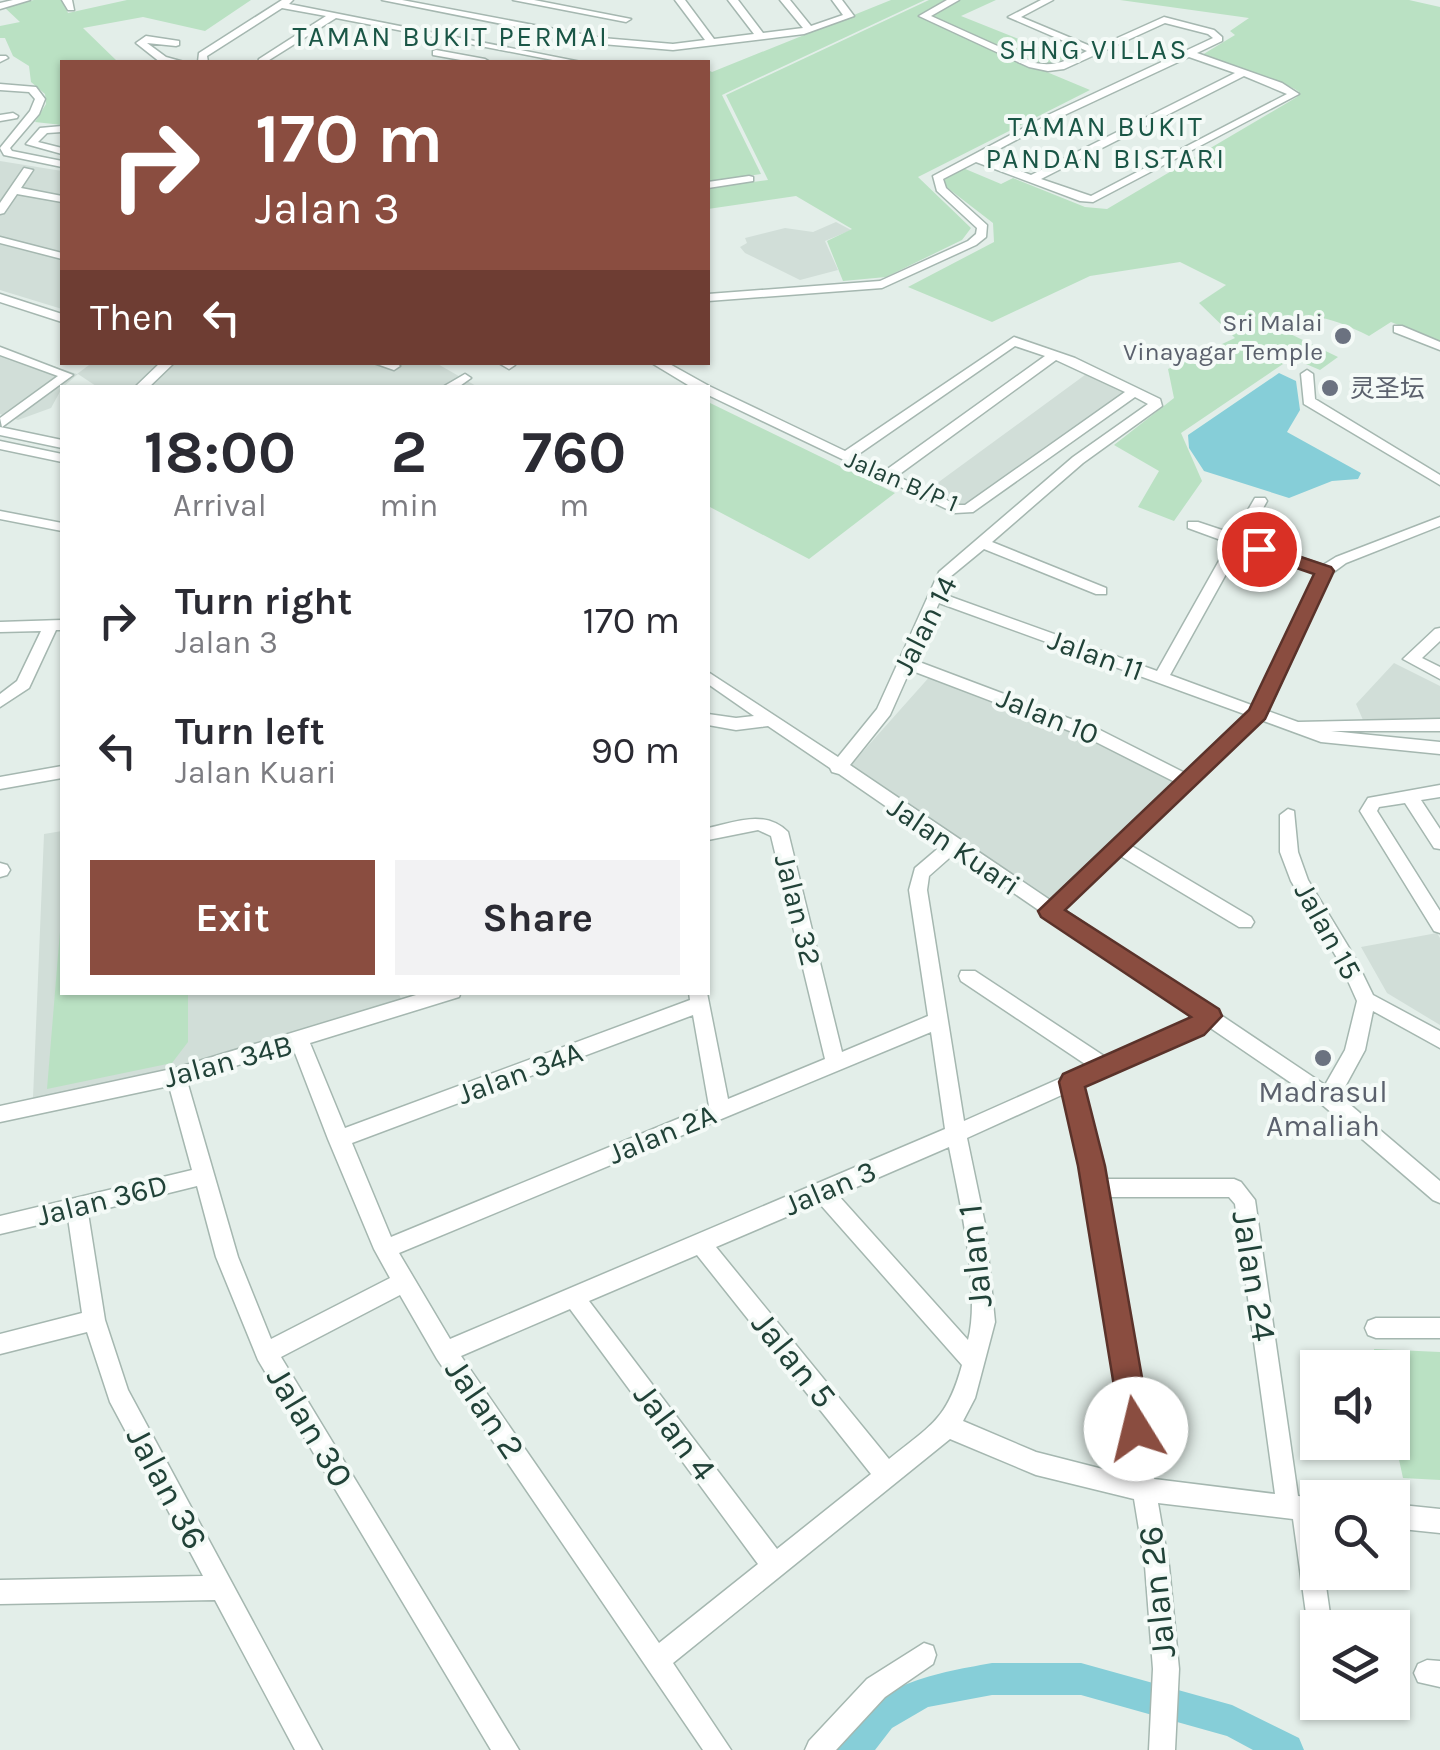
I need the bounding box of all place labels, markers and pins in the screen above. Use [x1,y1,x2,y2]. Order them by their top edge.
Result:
place label: Sri Malai Vinayagar Temple [1123,308,1323,366]
marker: Sri Malai Vinayagar Temple [1332,325,1354,347]
place label: 灵圣坛 [1350,374,1425,403]
marker: 灵圣坛 [1319,377,1341,399]
pin [1217,507,1302,592]
marker: Madrasul Amaliah [1312,1047,1334,1069]
place label: Madrasul Amaliah [1258,1074,1388,1144]

